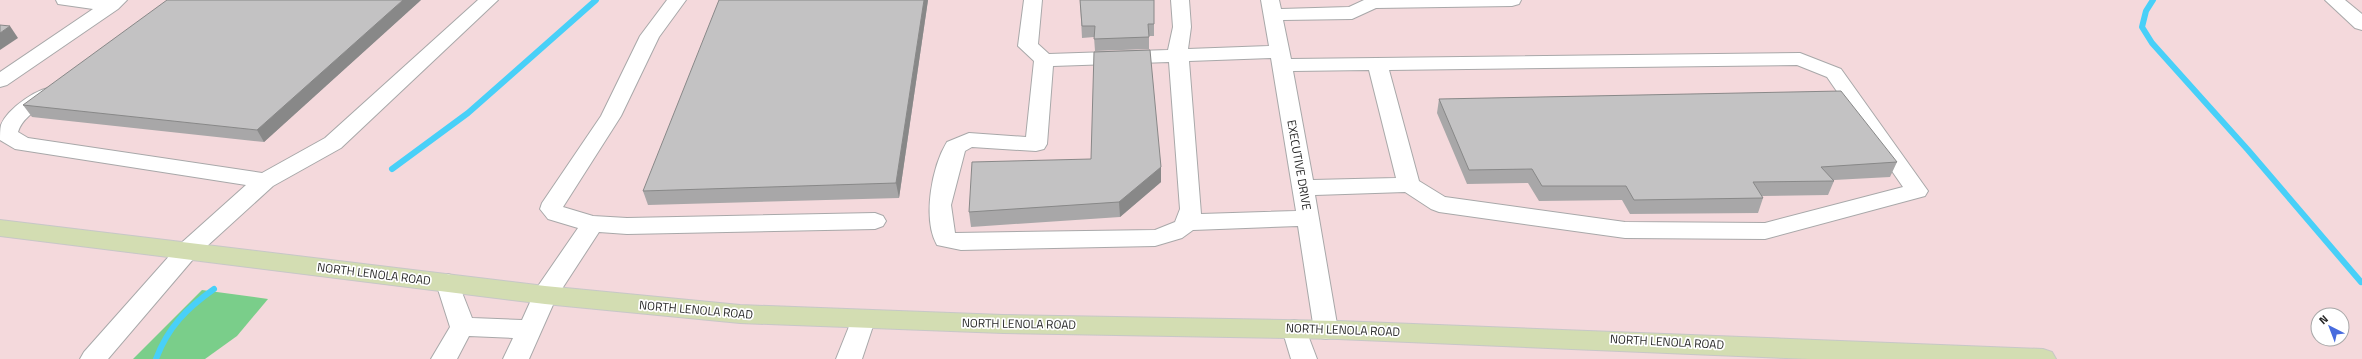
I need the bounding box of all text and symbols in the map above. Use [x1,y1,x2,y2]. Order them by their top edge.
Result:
street label: EXECUTIVE DRIVE [1282,118,1317,212]
street label: NORTH LENOLA ROAD [316,257,432,290]
street label: NORTH LENOLA ROAD [638,295,754,324]
north arrow [2310,307,2350,347]
text: N [2315,311,2331,328]
street label: NORTH LENOLA ROAD [962,313,1077,334]
street label: NORTH LENOLA ROAD [1286,318,1401,341]
street label: NORTH LENOLA ROAD [1609,329,1725,354]

